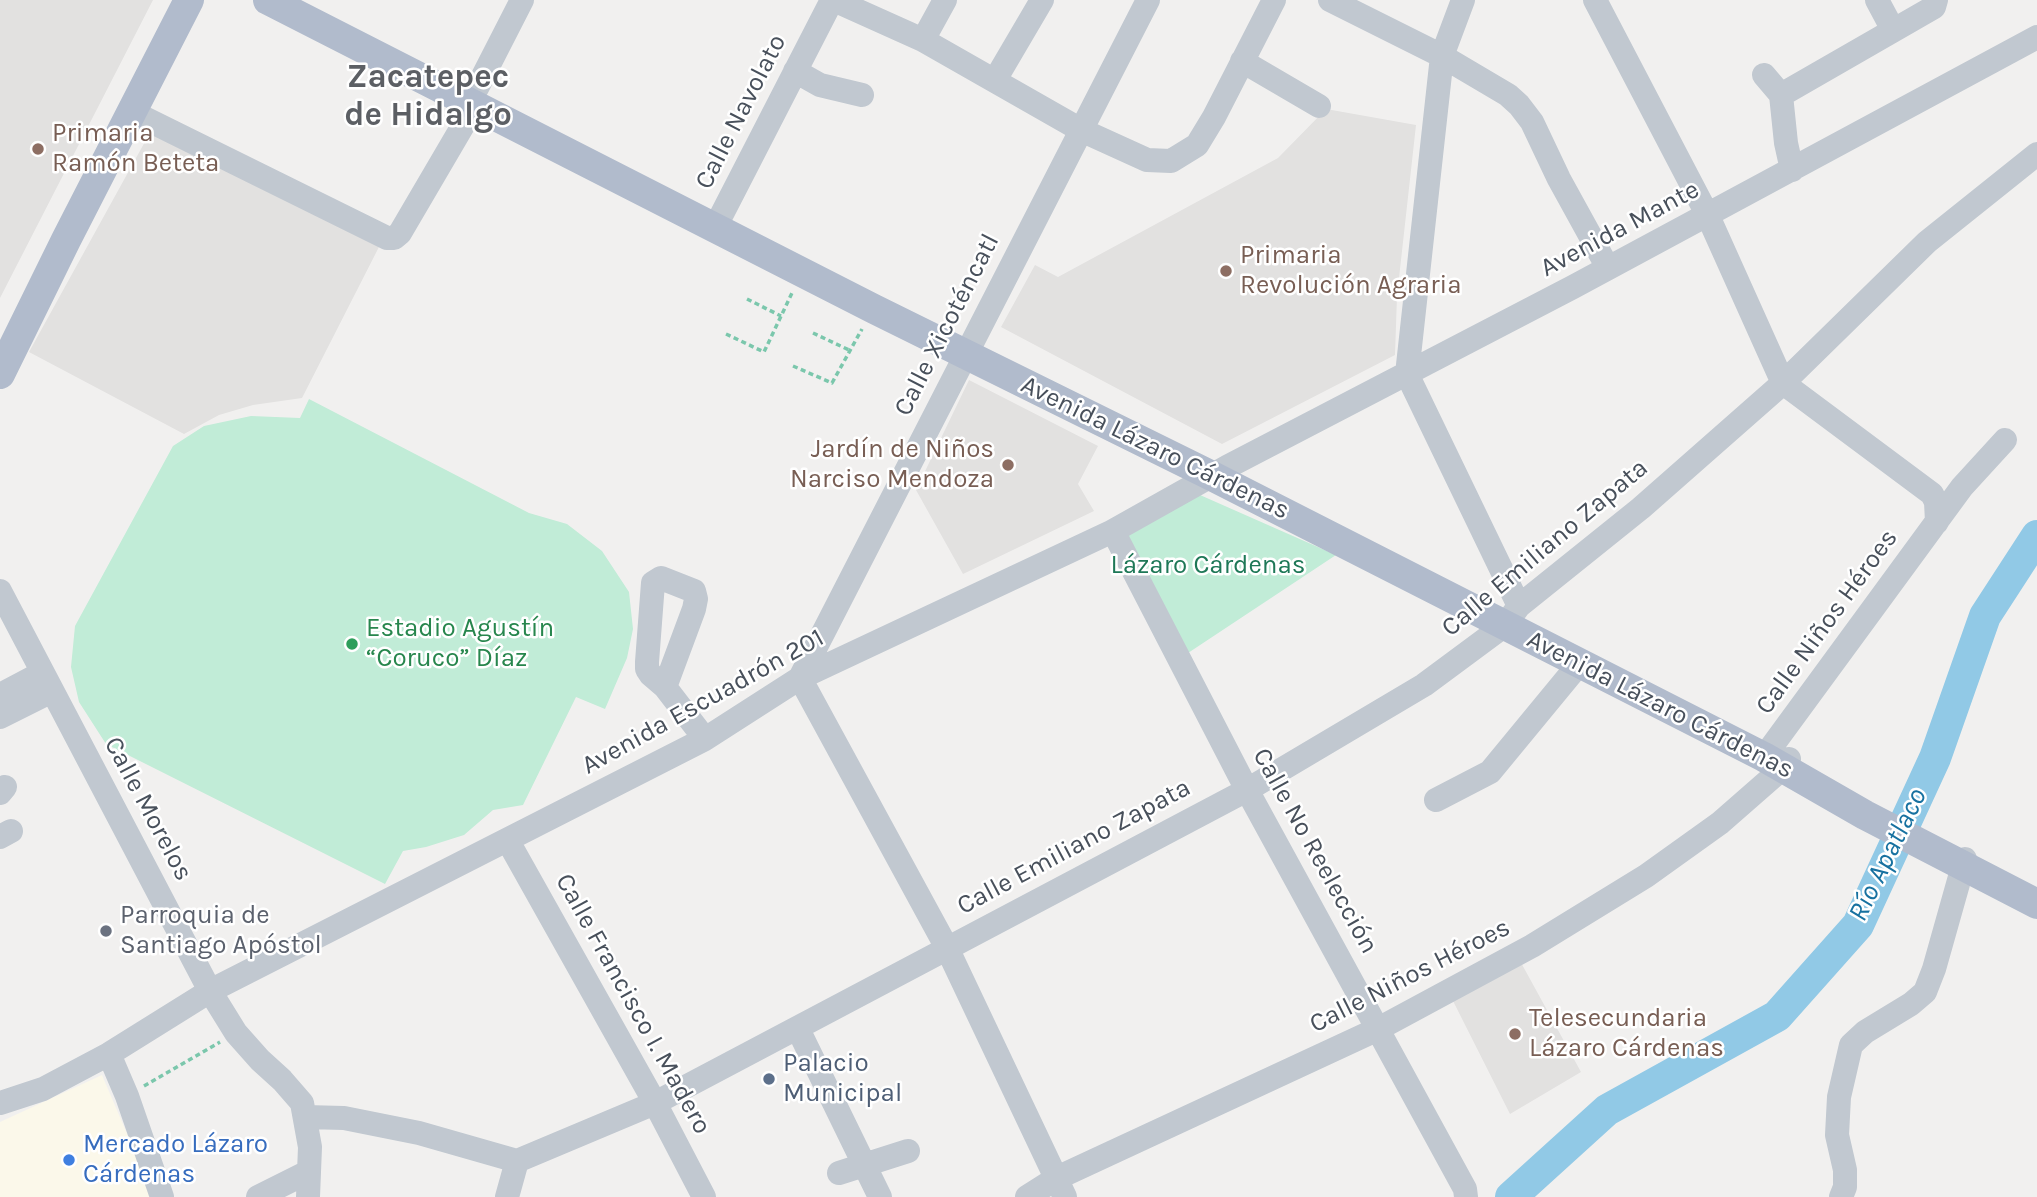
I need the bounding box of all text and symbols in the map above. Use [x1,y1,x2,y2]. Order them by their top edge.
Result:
street label: Calle Navolato [689,30,793,194]
district label: Zacatepec de Hidalgo [344,58,512,136]
place label: Primaria Ramón Beteta [52,118,219,180]
marker: Primaria Ramón Beteta [30,141,46,157]
street label: Avenida Mante [1535,174,1705,284]
street label: Calle Xicoténcatl [888,229,1006,421]
place label: Primaria Revolución Agraria [1240,240,1462,302]
marker: Primaria Revolución Agraria [1218,263,1234,279]
street label: Avenida Lázaro Cárdenas [1016,369,1294,527]
place label: Jardín de Niños Narciso Mendoza [790,434,994,496]
street label: Calle Emiliano Zapata [1435,453,1655,643]
marker: Jardín de Niños Narciso Mendoza [1000,457,1016,473]
street label: Calle Niños Héroes [1749,523,1905,721]
park label: Lázaro Cárdenas [1111,550,1305,582]
place label: Estadio Agustín “Coruco” Díaz [366,613,554,674]
street label: Avenida Escuadrón 201 [577,622,829,782]
street label: Avenida Lázaro Cárdenas [1521,624,1799,786]
marker: Estadio Agustín “Coruco” Díaz [344,636,360,652]
street label: Calle Morelos [97,732,199,886]
street label: Calle No Reelección [1246,743,1384,959]
street label: Calle Emiliano Zapata [952,772,1196,922]
water label: Río Apatlaco [1841,783,1935,927]
street label: Calle Francisco I. Madero [548,868,718,1140]
place label: Parroquia de Santiago Apóstol [120,900,322,962]
street label: Calle Niños Héroes [1304,912,1516,1040]
marker: Parroquia de Santiago Apóstol [98,923,114,939]
place label: Telesecundaria Lázaro Cárdenas [1529,1003,1724,1064]
marker: Telesecundaria Lázaro Cárdenas [1507,1026,1523,1042]
place label: Palacio Municipal [783,1048,902,1110]
marker: Palacio Municipal [761,1071,777,1087]
place label: Mercado Lázaro Cárdenas [83,1129,268,1190]
marker: Mercado Lázaro Cárdenas [61,1152,77,1168]

